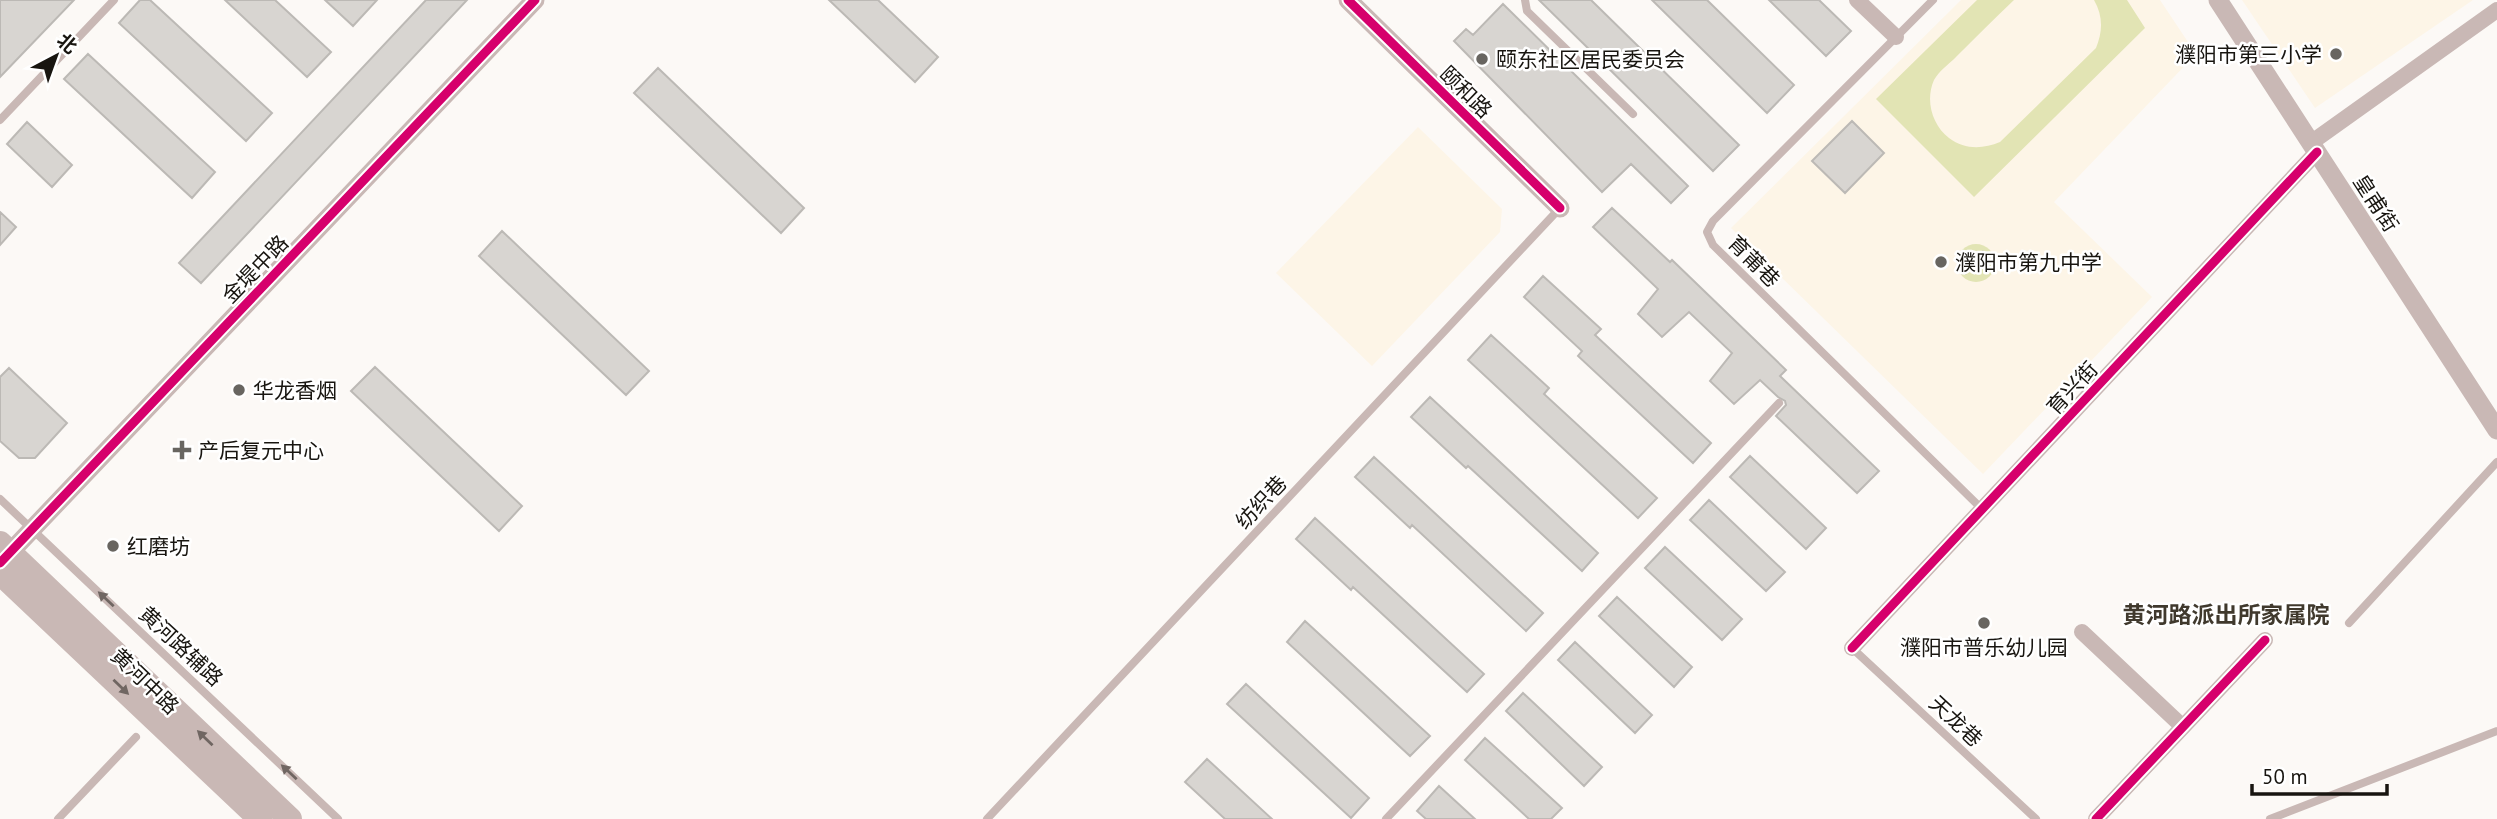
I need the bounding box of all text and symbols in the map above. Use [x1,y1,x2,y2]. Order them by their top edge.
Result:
north arrow [21,21,91,91]
text: 北 [52,28,82,58]
place label: 濮阳市第三小学 [2175,41,2322,68]
place label: 颐东社区居民委员会 [1496,46,1685,73]
marker: 濮阳市第三小学 [2328,46,2344,62]
marker: 颐东社区居民委员会 [1474,51,1490,67]
street label: 颐和路 [1434,60,1498,124]
street label: 皇甫街 [2348,169,2404,237]
street label: 金堤中路 [216,229,294,309]
street label: 育莆巷 [1722,229,1786,293]
place label: 濮阳市第九中学 [1955,249,2102,276]
marker: 濮阳市第九中学 [1933,254,1949,270]
street label: 育兴街 [2041,356,2103,420]
place label: 华龙香烟 [253,377,337,404]
marker: 华龙香烟 [231,382,247,398]
place label: 产后复元中心 [198,437,324,464]
marker: 产后复元中心 [172,440,192,460]
street label: 纺织巷 [1230,470,1292,534]
place label: 红磨坊 [127,533,190,560]
marker: 红磨坊 [105,538,121,554]
one-way arrow [98,591,115,607]
street label: 黄河路辅路 [133,600,229,692]
district label: 黄河路派出所家属院 [2123,600,2330,629]
marker: 濮阳市普乐幼儿园 [1976,615,1992,631]
place label: 濮阳市普乐幼儿园 [1900,634,2068,661]
street label: 黄河中路 [105,642,185,720]
one-way arrow [112,679,129,695]
street label: 天龙巷 [1924,690,1988,752]
one-way arrow [197,731,214,747]
scale bar [2252,752,2387,796]
text: 50 m [2262,763,2308,790]
one-way arrow [280,764,298,780]

